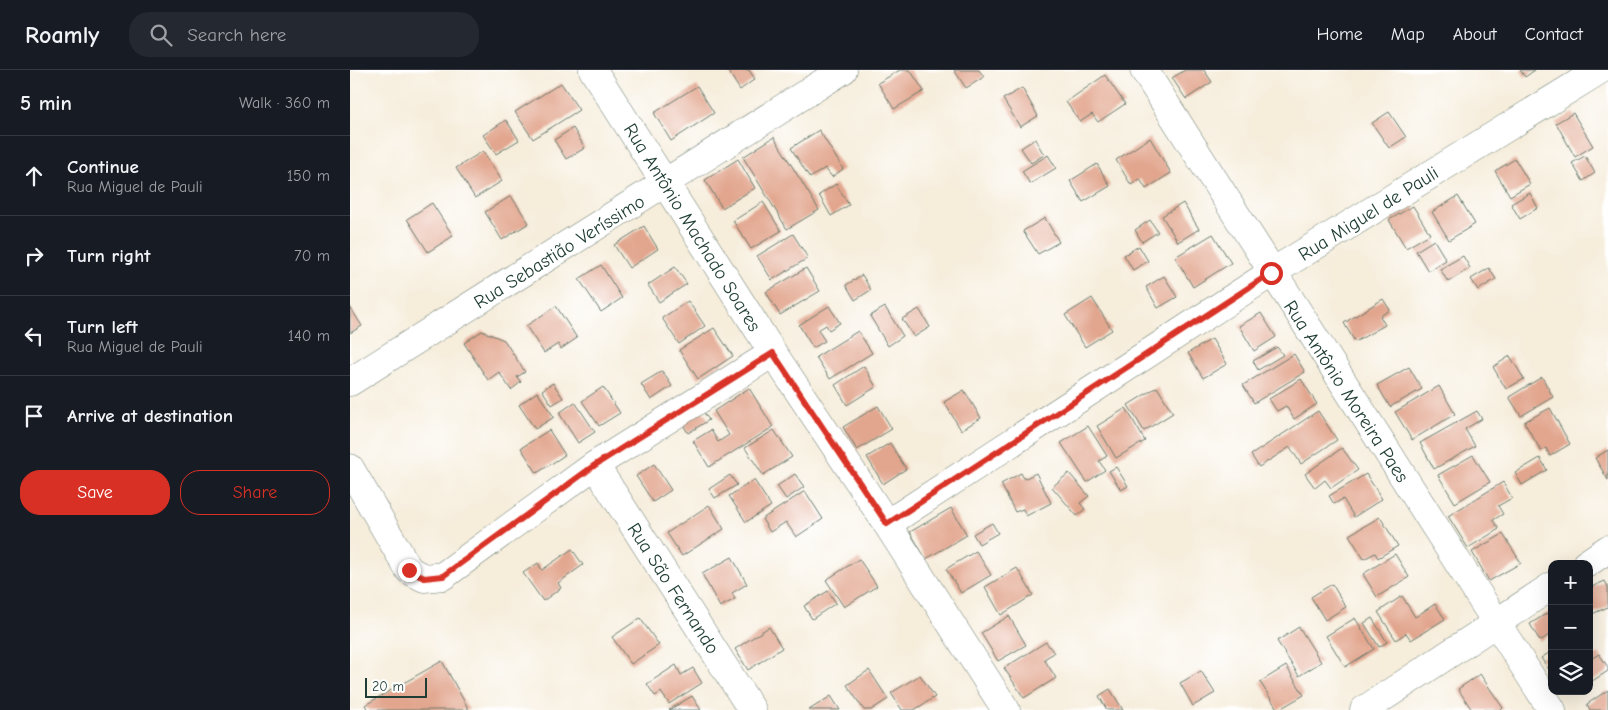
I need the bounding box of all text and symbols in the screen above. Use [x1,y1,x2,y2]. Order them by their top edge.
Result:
search box [129,12,479,57]
text: Roamly [25,21,99,49]
icon: search [147,21,175,49]
text: Search here [187,24,286,46]
text: Home [1316,24,1363,45]
text: Map [1391,24,1425,45]
text: About [1453,24,1497,45]
text: Contact [1525,24,1583,45]
text: 5 min [20,91,72,115]
text: Walk · 360 m [239,94,330,112]
street label: Rua Antônio Machado Soares [619,119,765,336]
text: Continue [67,156,139,178]
icon: ahead [20,162,48,190]
street label: Rua Miguel de Pauli [1294,162,1443,266]
text: 150 m [287,167,330,185]
text: Rua Miguel de Pauli [67,178,203,196]
street label: Rua Sebastião Veríssimo [470,190,649,313]
icon: right [20,242,48,270]
text: Turn right [67,245,151,267]
text: 70 m [294,247,330,265]
route start [1260,262,1283,285]
street label: Rua Antônio Moreira Paes [1279,297,1413,487]
text: Turn left [67,316,138,338]
icon: left [20,322,48,350]
text: 140 m [288,327,330,345]
text: Rua Miguel de Pauli [67,338,203,356]
icon: arrive [20,402,48,430]
text: Arrive at destination [67,405,233,427]
button: Save [20,470,170,515]
button: Share [180,470,330,515]
street label: Rua São Fernando [623,519,724,658]
route end [398,559,421,582]
map controls [1548,560,1593,695]
button: + [1548,560,1593,605]
button: − [1548,605,1593,650]
button: layers [1548,650,1593,695]
scale bar [365,675,428,698]
text: 20 m [372,678,404,695]

